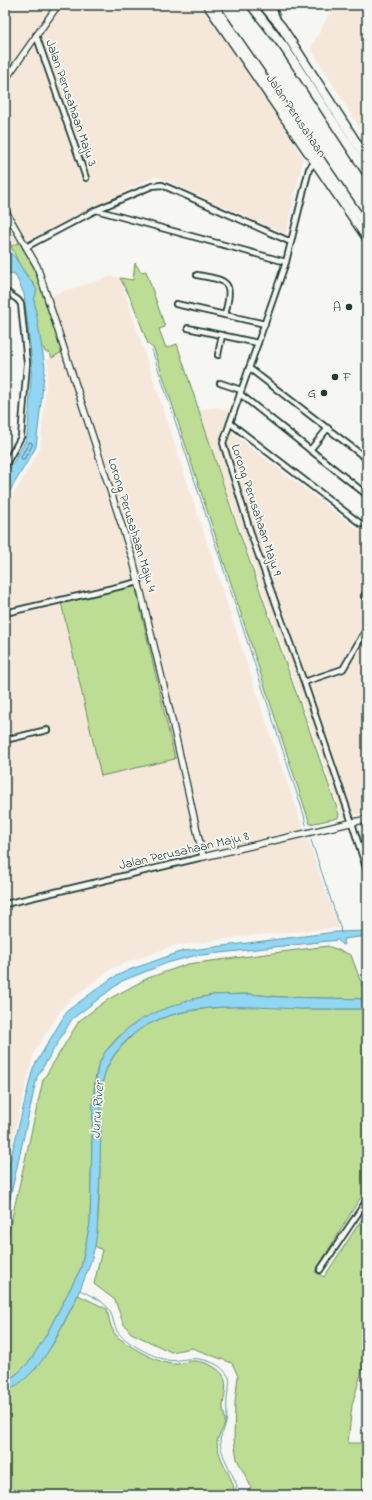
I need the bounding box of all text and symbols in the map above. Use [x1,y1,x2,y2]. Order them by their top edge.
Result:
street label: Jalan Perusahaan Maju 3 [40,37,102,169]
street label: Jalan Perusahaan [261,71,331,161]
place label: A [333,298,341,317]
marker: A [344,302,354,312]
place label: F [342,368,352,387]
marker: F [330,372,340,382]
place label: G [308,384,316,403]
marker: G [319,388,329,398]
street label: Lorong Perusahaan Maju 9 [225,442,286,579]
street label: Lorong Perusahaan Maju 4 [102,456,162,595]
street label: Jalan Perusahaan Maju 8 [117,827,251,875]
water label: Juru River [86,1079,111,1139]

